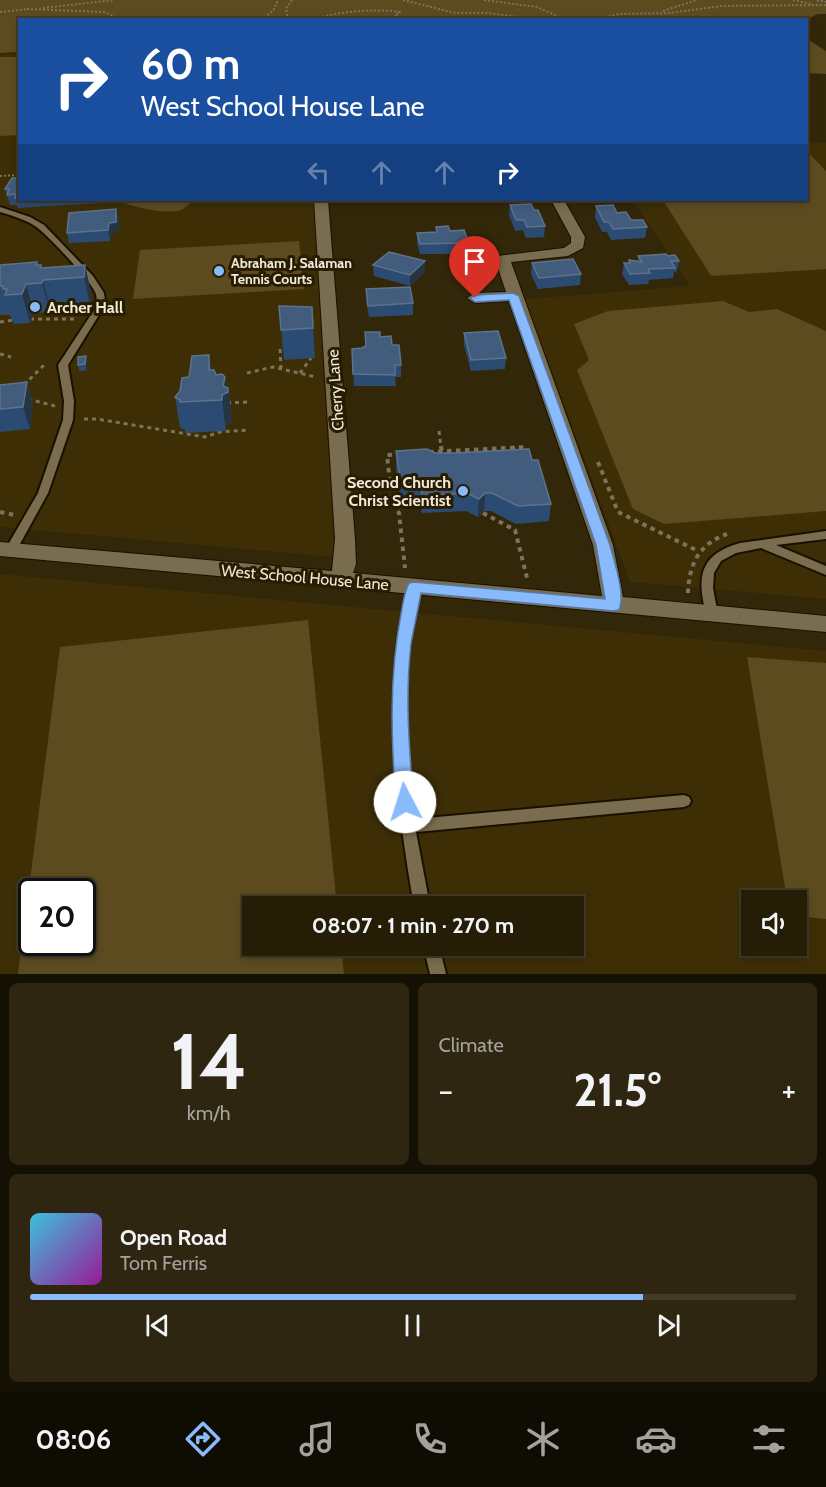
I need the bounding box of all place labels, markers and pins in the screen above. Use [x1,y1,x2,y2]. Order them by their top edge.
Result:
pin [449,236,500,298]
place label: Abraham J. Salaman Tennis Courts [231,254,352,288]
marker: Abraham J. Salaman Tennis Courts [212,264,226,278]
place label: Archer Hall [47,298,123,317]
marker: Archer Hall [28,300,42,314]
place label: Second Church Christ Scientist [347,473,451,510]
marker: Second Church Christ Scientist [456,484,470,498]

